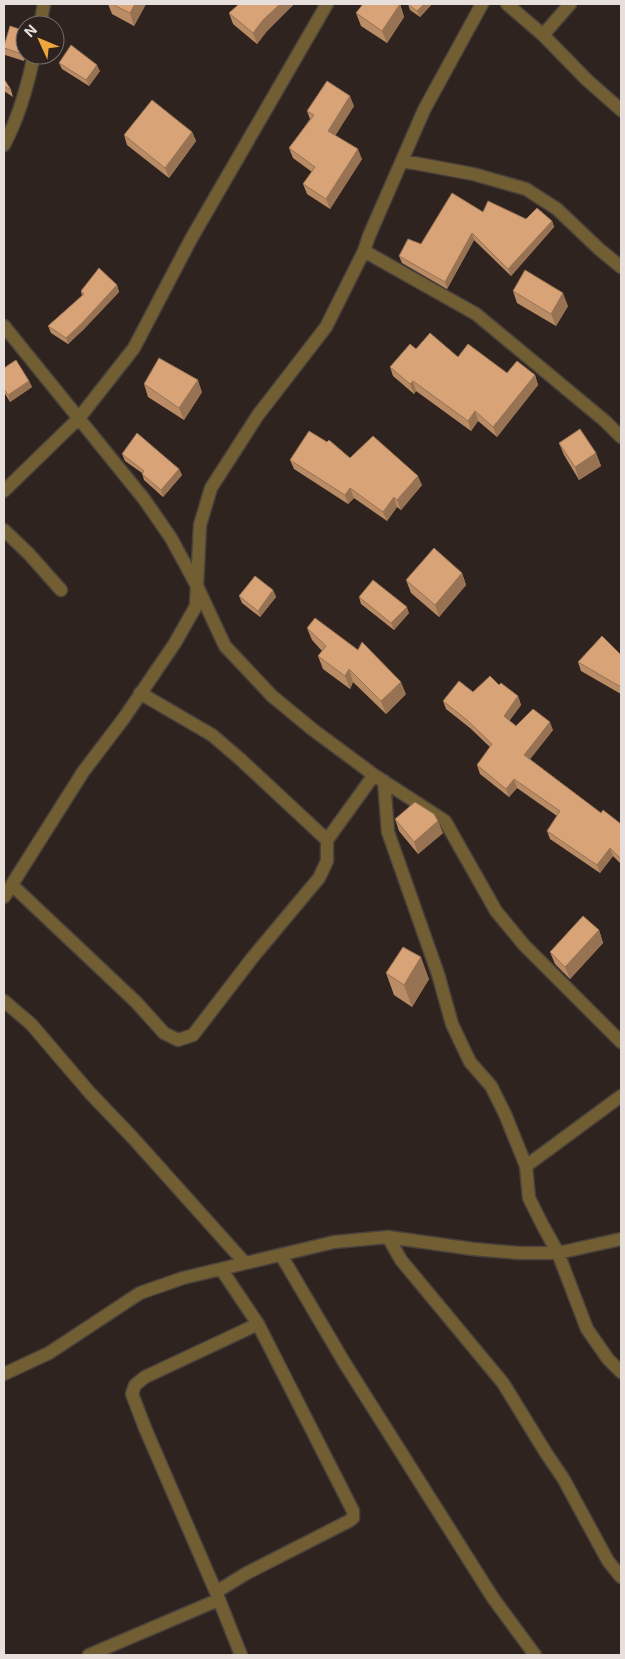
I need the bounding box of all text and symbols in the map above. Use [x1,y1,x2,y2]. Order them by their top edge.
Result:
north arrow [15,15,65,65]
text: N [20,21,40,40]

